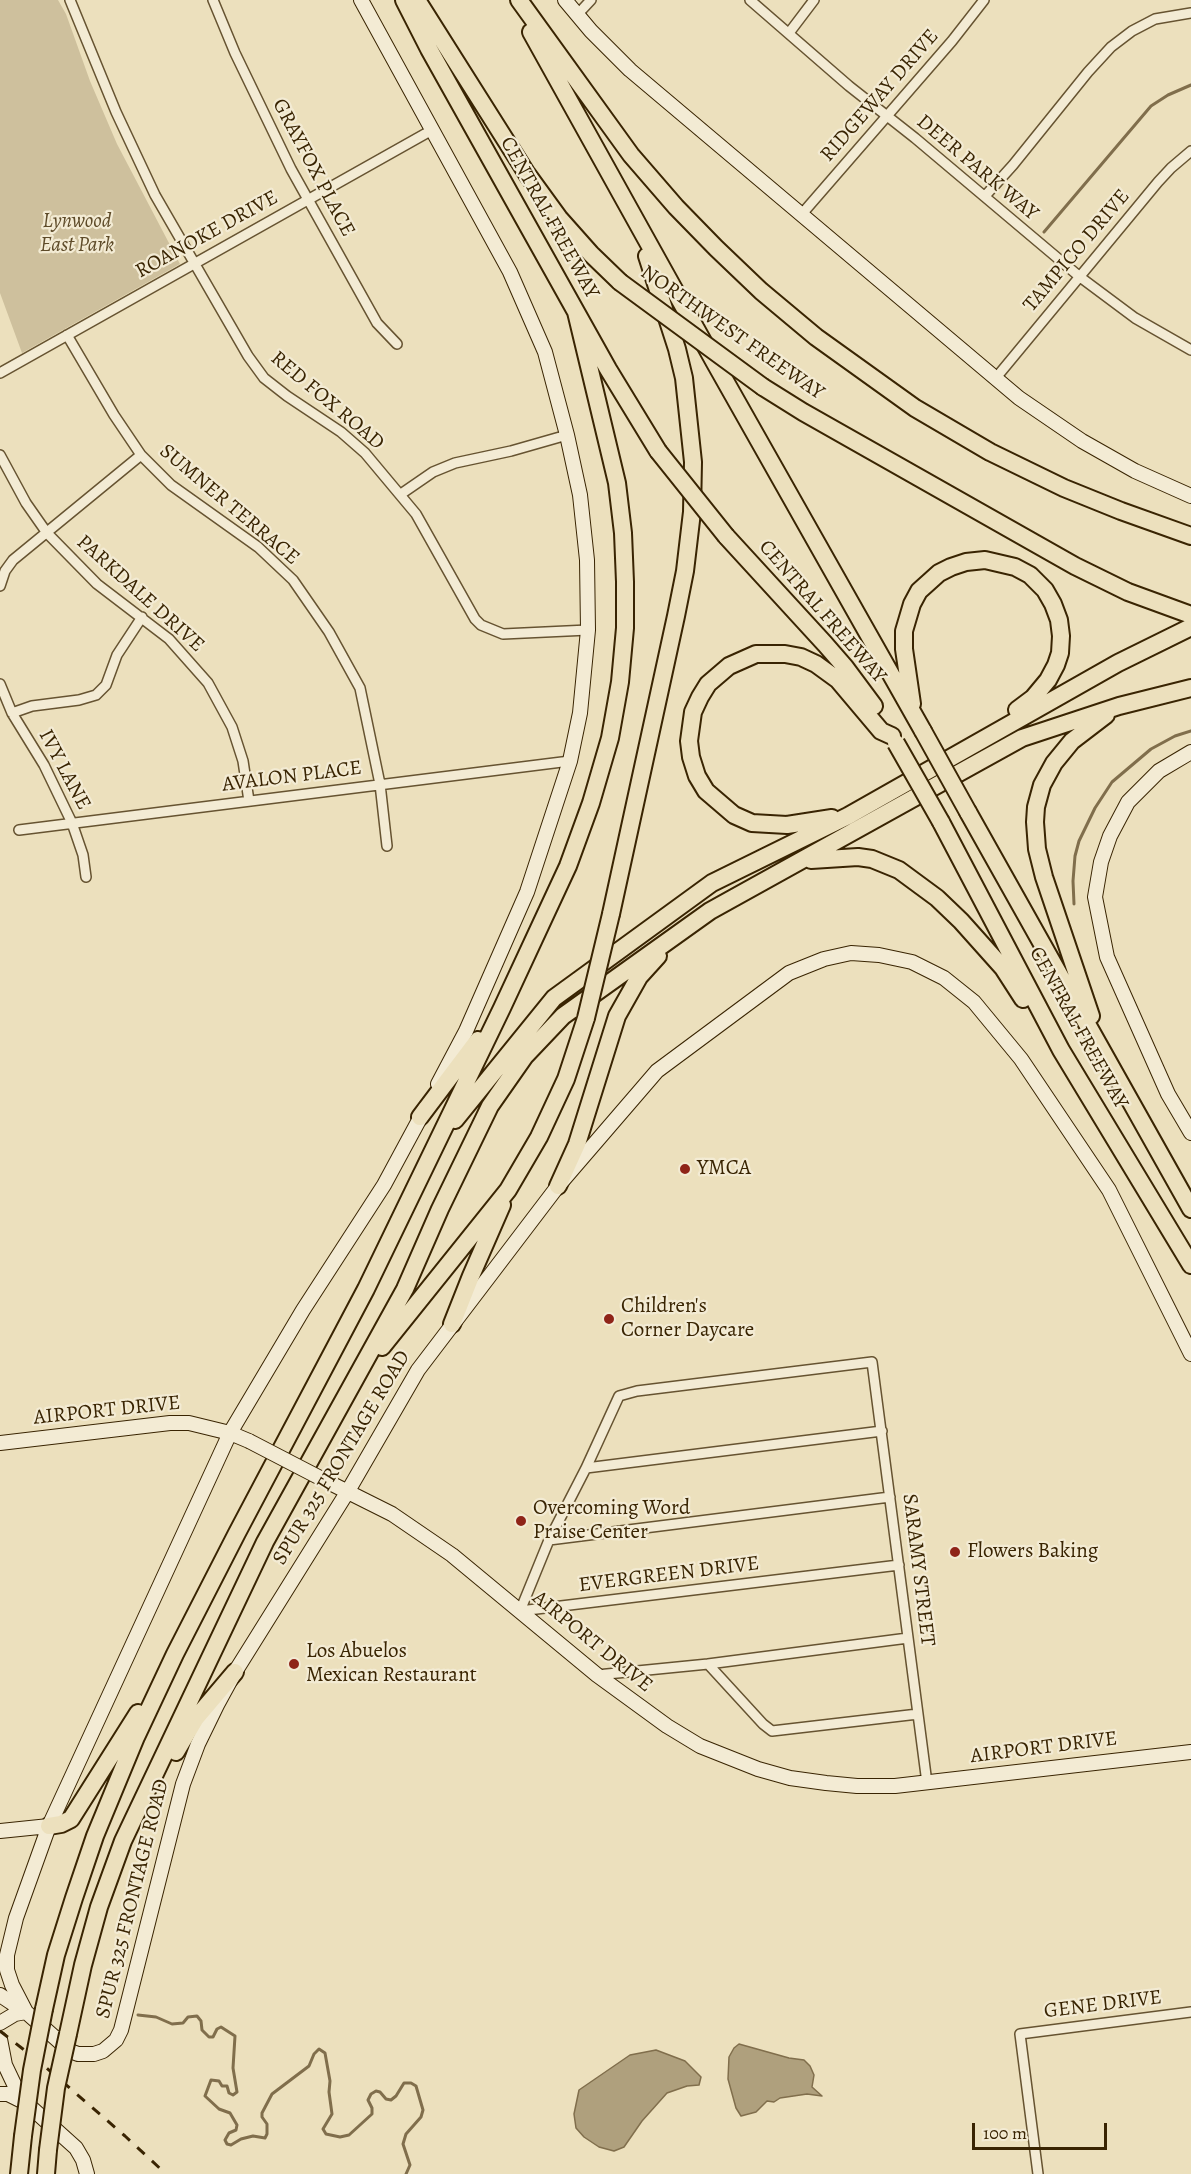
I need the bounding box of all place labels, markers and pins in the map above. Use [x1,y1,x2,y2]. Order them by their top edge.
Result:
place label: YMCA [697,1156,751,1182]
marker: YMCA [678,1162,692,1176]
place label: Children's Corner Daycare [621,1294,754,1344]
marker: Children's Corner Daycare [602,1312,616,1326]
place label: Overcoming Word Praise Center [533,1496,690,1546]
marker: Overcoming Word Praise Center [514,1514,528,1528]
place label: Flowers Baking [967,1539,1098,1565]
marker: Flowers Baking [948,1545,962,1559]
place label: Los Abuelos Mexican Restaurant [306,1639,477,1689]
marker: Los Abuelos Mexican Restaurant [287,1657,301,1671]

